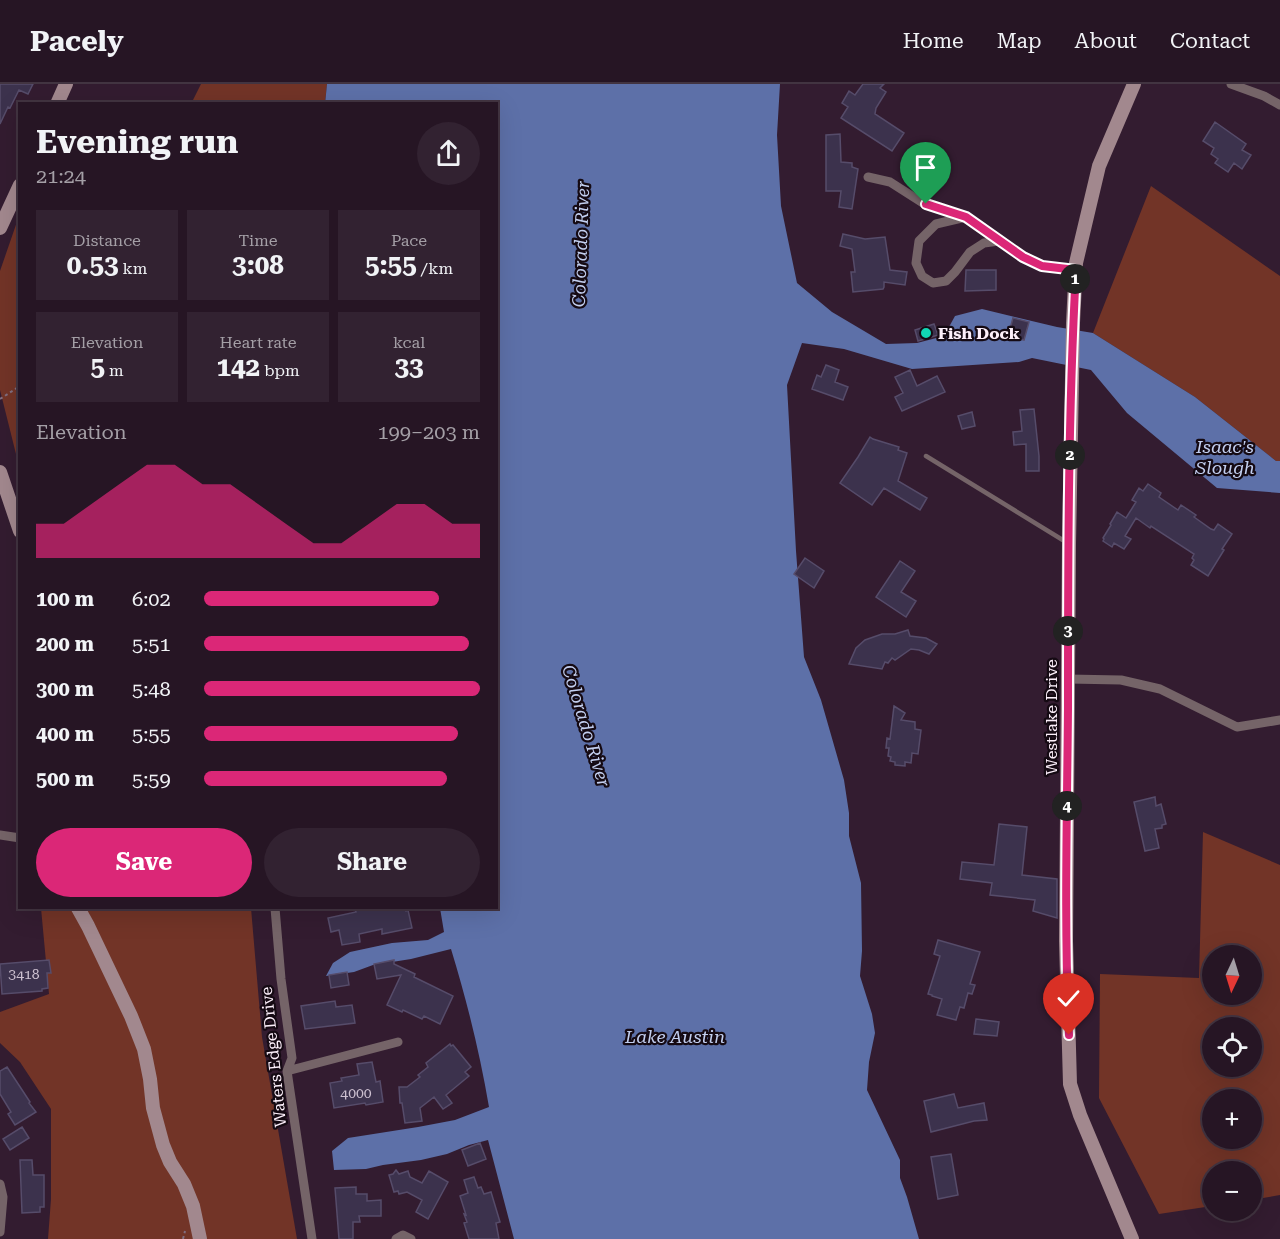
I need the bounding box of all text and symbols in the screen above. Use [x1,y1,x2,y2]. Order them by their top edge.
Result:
text: Pacely [30,25,124,58]
text: Home [903,29,964,53]
text: Map [997,29,1042,53]
text: About [1075,29,1137,53]
text: Contact [1170,29,1250,53]
text: Evening run [36,122,238,161]
button: share [417,122,480,185]
pin [900,142,951,204]
icon: arrive [909,151,942,184]
text: 21:24 [36,164,86,188]
water label: Colorado River [568,180,593,308]
text: Distance [73,231,141,250]
text: Time [238,231,278,250]
text: Pace [391,231,427,250]
text: 0.53 [67,250,119,280]
text: 3:08 [232,250,284,280]
text: 5:55 [365,250,417,280]
text: km [119,259,147,278]
text: /km [417,259,453,278]
pin: 1 [1060,264,1090,294]
text: 1 [1071,269,1079,288]
place label: Fish Dock [938,324,1020,343]
marker: Fish Dock [919,326,933,340]
text: Elevation [71,333,143,352]
text: Heart rate [220,333,296,352]
text: kcal [393,333,425,352]
text: 5 [90,352,105,382]
text: 142 [216,352,260,382]
text: 33 [394,352,424,382]
text: m [105,361,124,380]
text: bpm [260,361,300,380]
text: Elevation [36,420,127,444]
text: 199–203 m [377,420,480,444]
water label: Isaac's Slough [1194,436,1255,478]
pin: 2 [1055,440,1085,470]
text: 2 [1066,445,1074,464]
text: 100 m [36,587,94,611]
text: 6:02 [132,587,171,611]
pin: 3 [1053,616,1083,646]
text: 3 [1064,621,1072,640]
text: 200 m [36,632,94,656]
text: 5:51 [132,632,171,656]
street label: Westlake Drive [1042,659,1061,775]
water label: Colorado River [558,662,615,790]
text: 300 m [36,677,94,701]
text: 5:48 [132,677,171,701]
text: 400 m [36,722,94,746]
text: 5:55 [132,722,171,746]
text: 500 m [36,767,94,791]
text: 5:59 [132,767,171,791]
pin: 4 [1052,791,1082,821]
text: 4 [1063,796,1071,815]
button: Save [36,828,252,897]
button: Share [264,828,480,897]
north arrow [1202,945,1262,1005]
map controls [1202,945,1262,1221]
house number: 3418 [8,966,40,982]
pin [1043,973,1094,1035]
icon: check [1052,982,1085,1015]
street label: Waters Edge Drive [257,986,290,1128]
button: locate [1202,1017,1262,1077]
water label: Lake Austin [624,1026,725,1047]
house number: 4000 [340,1085,372,1101]
button: + [1202,1089,1262,1149]
button: − [1202,1161,1262,1221]

